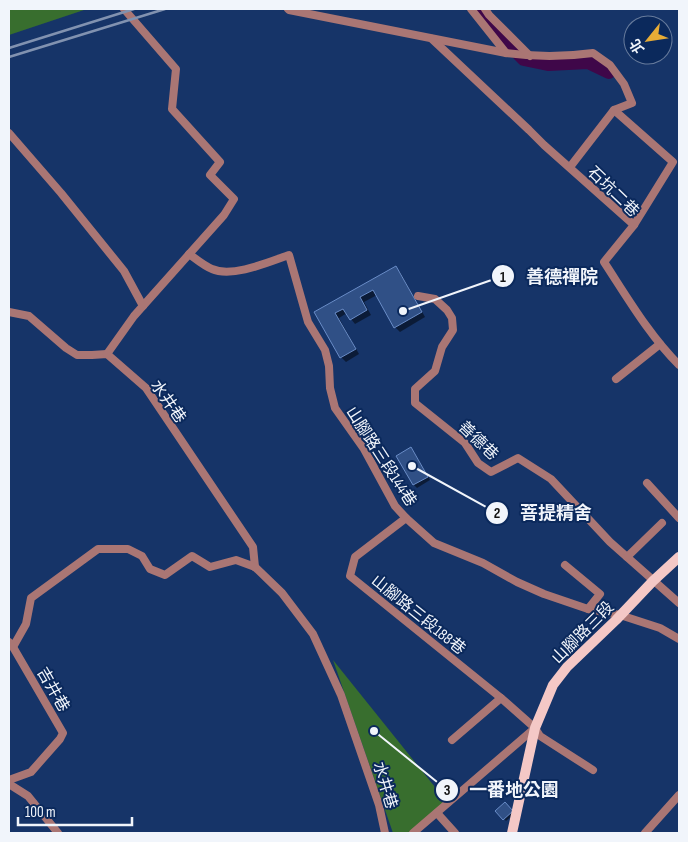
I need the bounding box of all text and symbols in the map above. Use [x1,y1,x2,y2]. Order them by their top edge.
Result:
north arrow [623,15,673,65]
text: 北 [626,36,648,57]
street label: 石坑二巷 [583,163,643,221]
callout: 善德禪院 [491,260,608,293]
text: 善德禪院 [526,267,598,288]
text: 1 [500,268,506,287]
street label: 水井巷 [146,377,189,427]
street label: 山腳路三段144巷 [341,403,420,510]
street label: 善德巷 [454,418,502,465]
callout: 菩提精舍 [485,497,602,530]
text: 菩提精舍 [520,503,592,524]
text: 2 [494,504,500,523]
street label: 山腳路三段188巷 [367,571,469,659]
street label: 山腳路三段 [548,598,618,668]
street label: 吉井巷 [32,664,73,715]
street label: 水井巷 [368,760,401,811]
callout: 一番地公園 [434,773,569,806]
text: 一番地公園 [469,780,559,801]
text: 3 [444,781,451,800]
scale bar [18,794,131,826]
text: 100 m [25,803,56,822]

